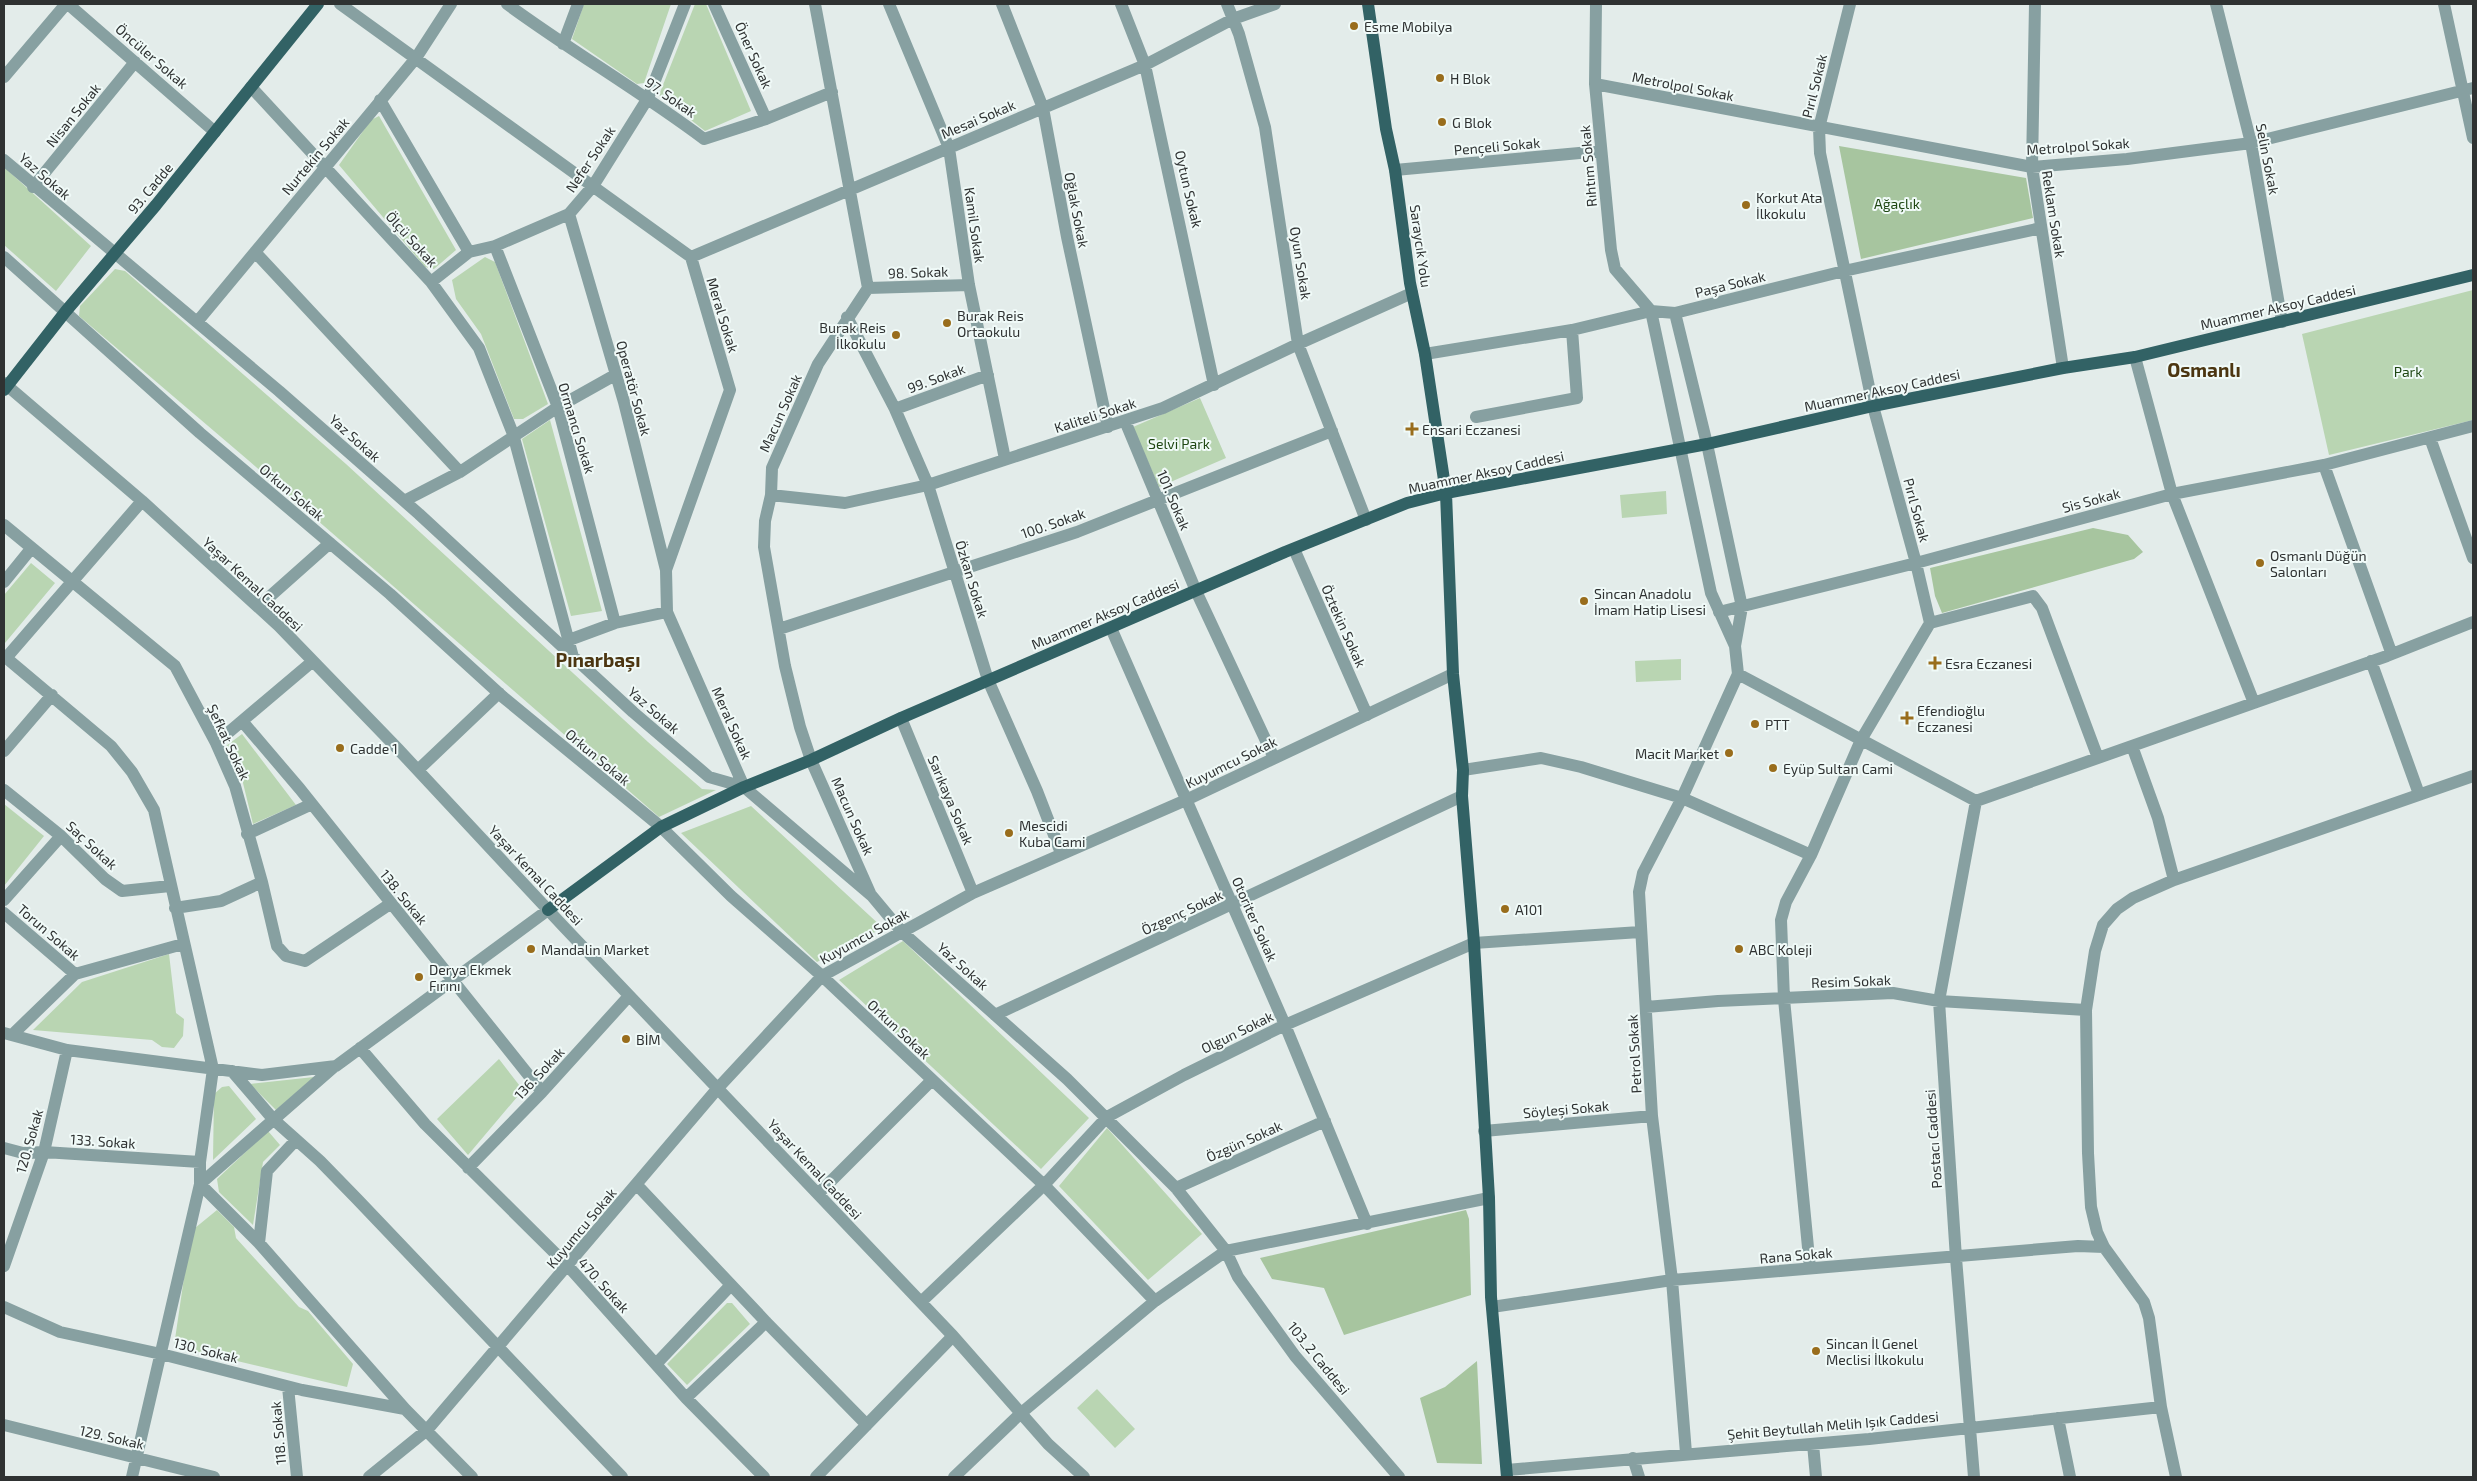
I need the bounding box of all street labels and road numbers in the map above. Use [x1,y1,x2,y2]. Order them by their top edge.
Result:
street label: Öner Sokak [732,19,776,91]
street label: Öncüler Sokak [112,20,192,92]
street label: Pırıl Sokak [1798,52,1830,120]
street label: Metrolpol Sokak [1631,68,1735,104]
street label: 97. Sokak [642,73,700,121]
street label: Nisan Sokak [42,80,104,150]
street label: Mesai Sokak [938,96,1018,142]
street label: Nurtekin Sokak [278,114,352,198]
street label: Selin Sokak [2253,122,2283,196]
street label: Nefer Sokak [562,123,618,195]
street label: Rıhtım Sokak [1576,124,1600,208]
street label: Pençeli Sokak [1453,134,1541,159]
street label: Metrolpol Sokak [2026,134,2130,158]
street label: Yaz Sokak [16,149,74,203]
street label: Oytun Sokak [1172,149,1206,229]
street label: 93. Cadde [124,159,176,217]
street label: Reklam Sokak [2039,169,2069,259]
street label: Oğlak Sokak [1061,171,1093,249]
street label: Kamil Sokak [961,186,989,264]
street label: Saraycık Yolu [1407,204,1435,288]
street label: Ölçü Sokak [382,208,441,271]
street label: Oyun Sokak [1287,225,1315,301]
street label: 98. Sokak [887,262,949,282]
street label: Paşa Sokak [1693,267,1767,302]
street label: Meral Sokak [704,275,742,355]
street label: Muammer Aksoy Caddesi [2199,281,2357,333]
street label: Operatör Sokak [613,339,655,437]
street label: 99. Sokak [905,360,967,396]
street label: Muammer Aksoy Caddesi [1802,365,1962,415]
street label: Macun Sokak [755,371,805,455]
street label: Ormancı Sokak [555,380,599,476]
street label: Kaliteli Sokak [1052,394,1138,436]
street label: Yaz Sokak [326,411,384,465]
street label: Muammer Aksoy Caddesi [1406,447,1566,497]
street label: Orkun Sokak [256,460,328,524]
street label: 101. Sokak [1154,467,1194,533]
street label: Pırıl Sokak [1900,476,1934,544]
street label: Sis Sokak [2060,484,2122,516]
street label: 100. Sokak [1019,504,1087,542]
street label: Yaşar Kemal Caddesi [199,533,306,635]
street label: Özkan Sokak [952,538,992,620]
street label: Muammer Aksoy Caddesi [1029,575,1181,653]
street label: Öztekin Sokak [1318,582,1370,670]
street label: Yaz Sokak [625,683,683,737]
street label: Meral Sokak [708,684,756,762]
street label: Şefkat Sokak [203,701,254,783]
street label: Orkun Sokak [562,725,634,789]
street label: Kuyumcu Sokak [1183,733,1279,791]
street label: Sarıkaya Sokak [925,753,977,847]
street label: Macun Sokak [828,774,878,858]
street label: Saç Sokak [62,817,121,874]
street label: Yaşar Kemal Caddesi [485,822,587,929]
street label: 138. Sokak [377,866,431,928]
street label: Otoriter Sokak [1229,874,1281,964]
street label: Özgenç Sokak [1139,886,1226,939]
street label: Torun Sokak [14,900,84,964]
street label: Kuyumcu Sokak [816,904,912,968]
street label: Yaz Sokak [934,939,992,993]
street label: Resim Sokak [1811,971,1891,991]
street label: Orkun Sokak [864,996,934,1062]
street label: Olgun Sokak [1198,1007,1276,1057]
street label: Petrol Sokak [1623,1014,1645,1094]
street label: 136. Sokak [510,1043,568,1103]
street label: Postacı Caddesi [1921,1089,1945,1189]
street label: Söyleşi Sokak [1522,1097,1610,1122]
street label: 120. Sokak [12,1107,46,1175]
street label: Yaşar Kemal Caddesi [764,1116,866,1223]
street label: Özgün Sokak [1203,1117,1285,1165]
street label: 133. Sokak [70,1130,136,1152]
street label: Kuyumcu Sokak [542,1184,620,1272]
street label: Rana Sokak [1759,1243,1833,1267]
street label: 470. Sokak [575,1254,633,1316]
street label: 103_2 Caddesi [1284,1318,1354,1398]
street label: 130. Sokak [172,1334,240,1366]
street label: 118. Sokak [267,1401,289,1465]
street label: Şehit Beytullah Melih Işık Caddesi [1726,1407,1940,1444]
street label: 129. Sokak [78,1421,146,1453]

